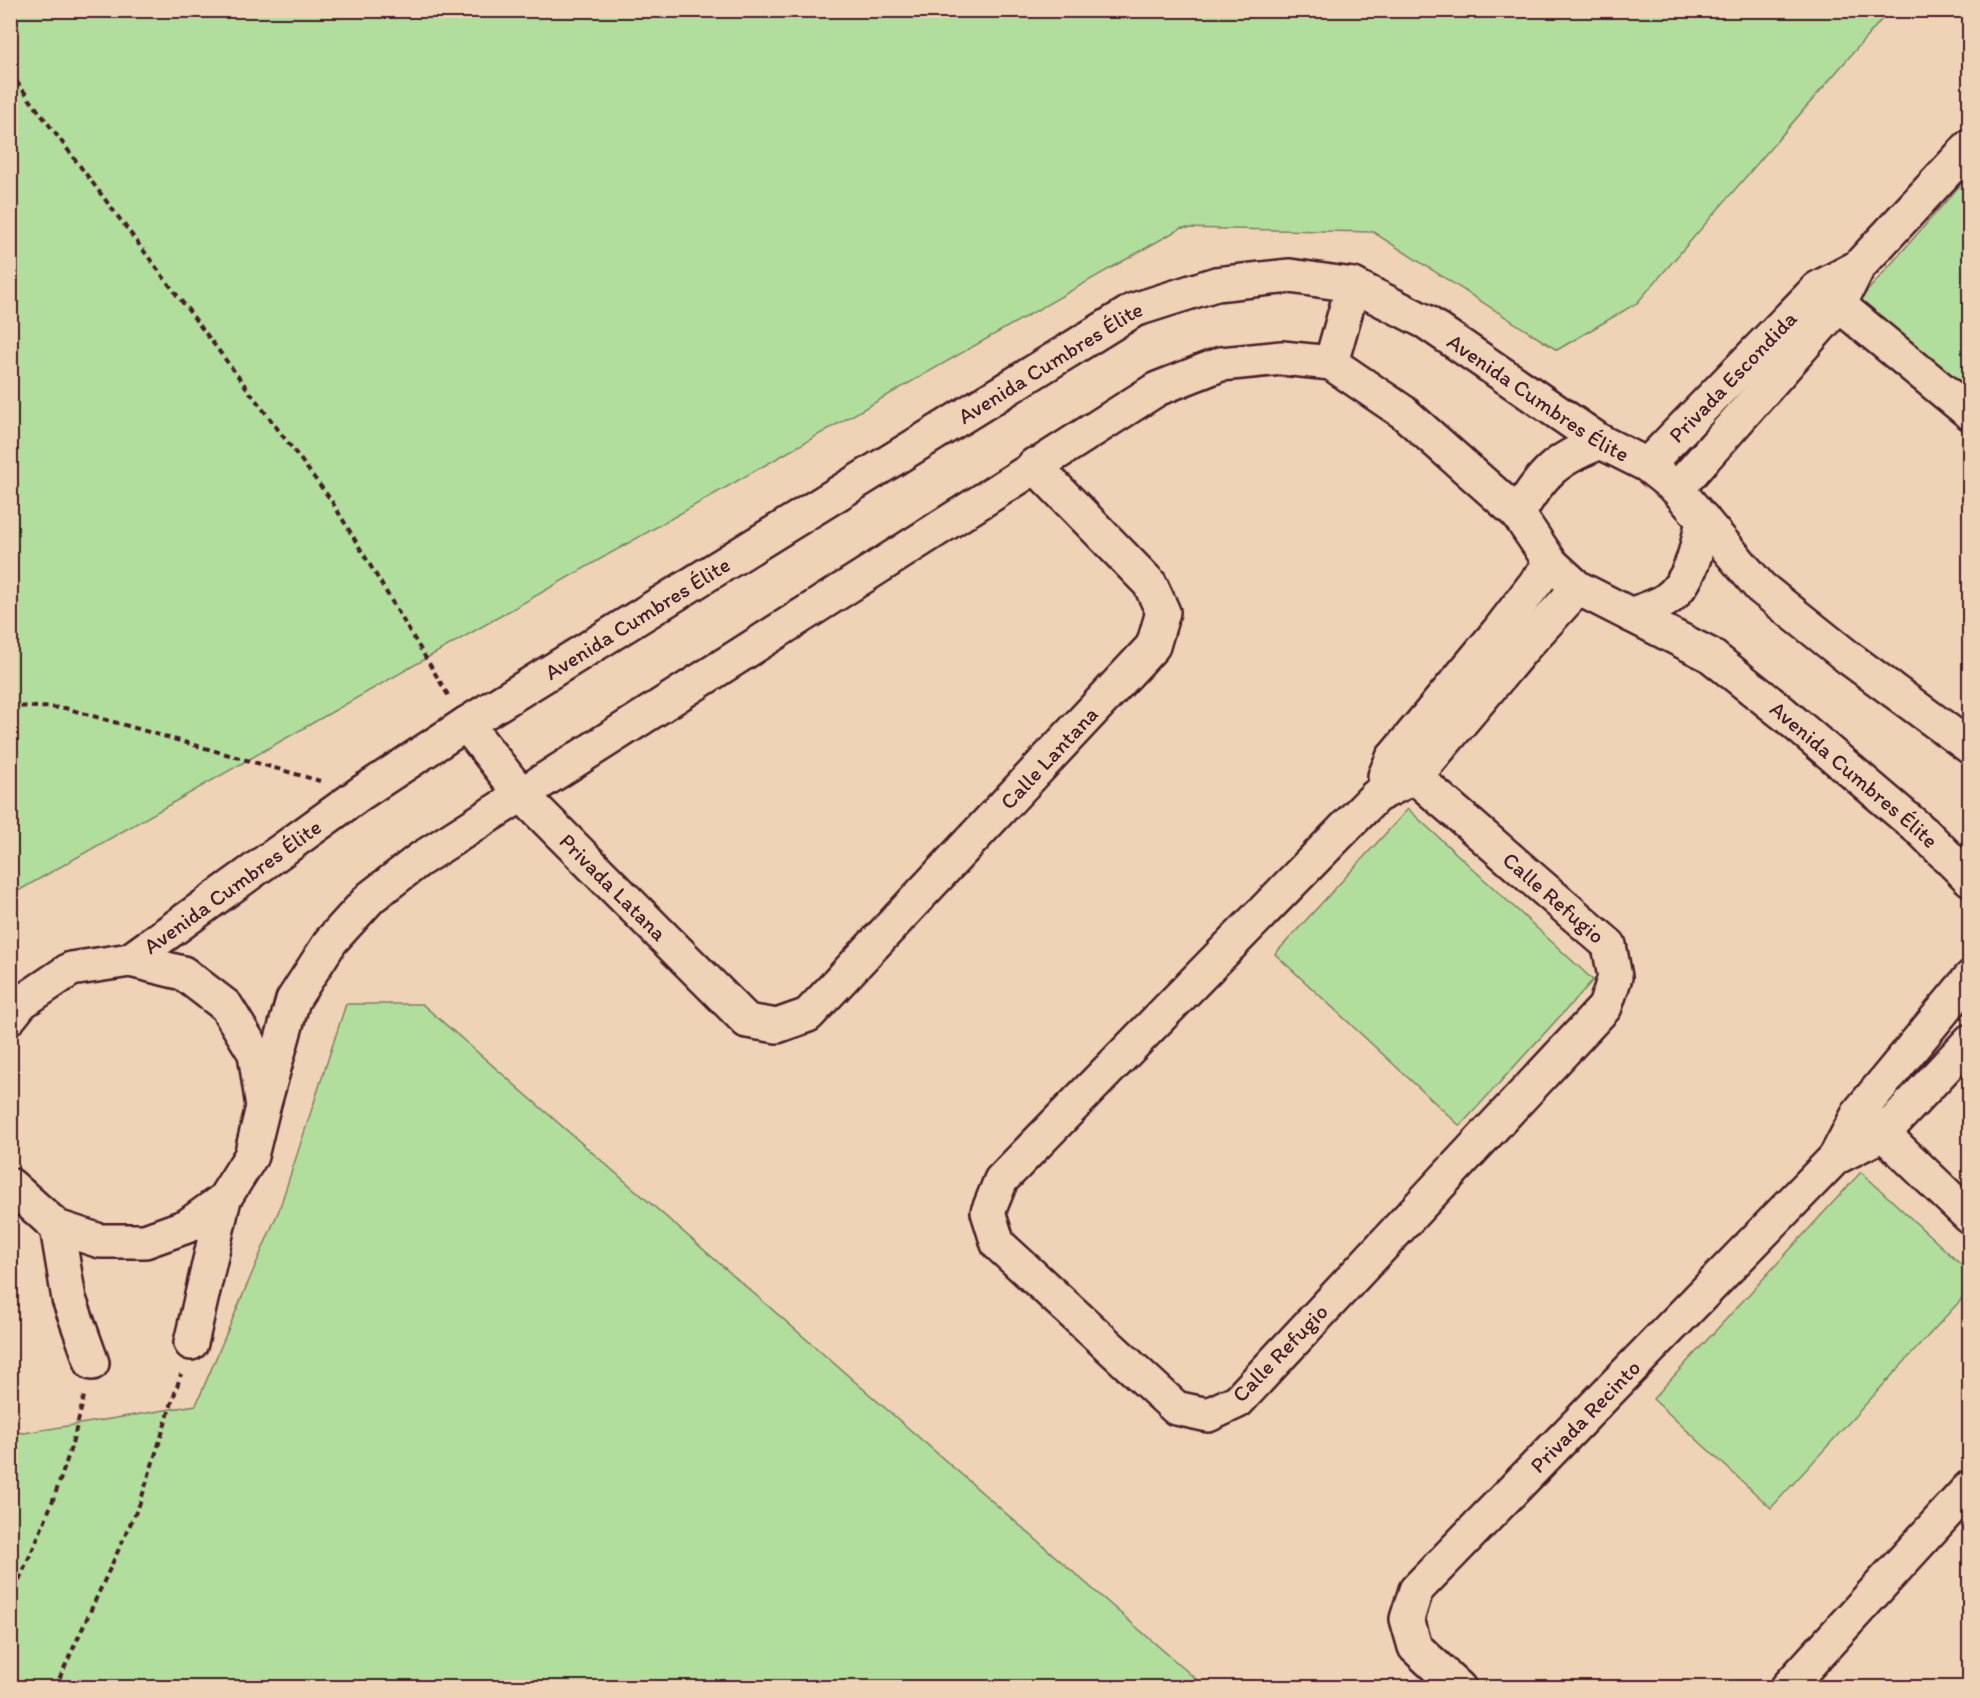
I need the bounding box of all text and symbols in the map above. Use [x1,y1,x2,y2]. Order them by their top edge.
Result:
street label: Avenida Cumbres Élite [953,295,1146,430]
street label: Privada Escondida [1663,305,1803,448]
street label: Avenida Cumbres Élite [1442,327,1634,467]
street label: Avenida Cumbres Élite [539,550,735,686]
street label: Avenida Cumbres Élite [1765,695,1944,853]
street label: Calle Lantana [994,700,1103,815]
street label: Avenida Cumbres Élite [138,813,326,960]
street label: Privada Latana [554,827,673,947]
street label: Calle Refugio [1497,846,1611,949]
street label: Calle Refugio [1226,1298,1334,1408]
street label: Privada Recinto [1524,1354,1646,1478]

